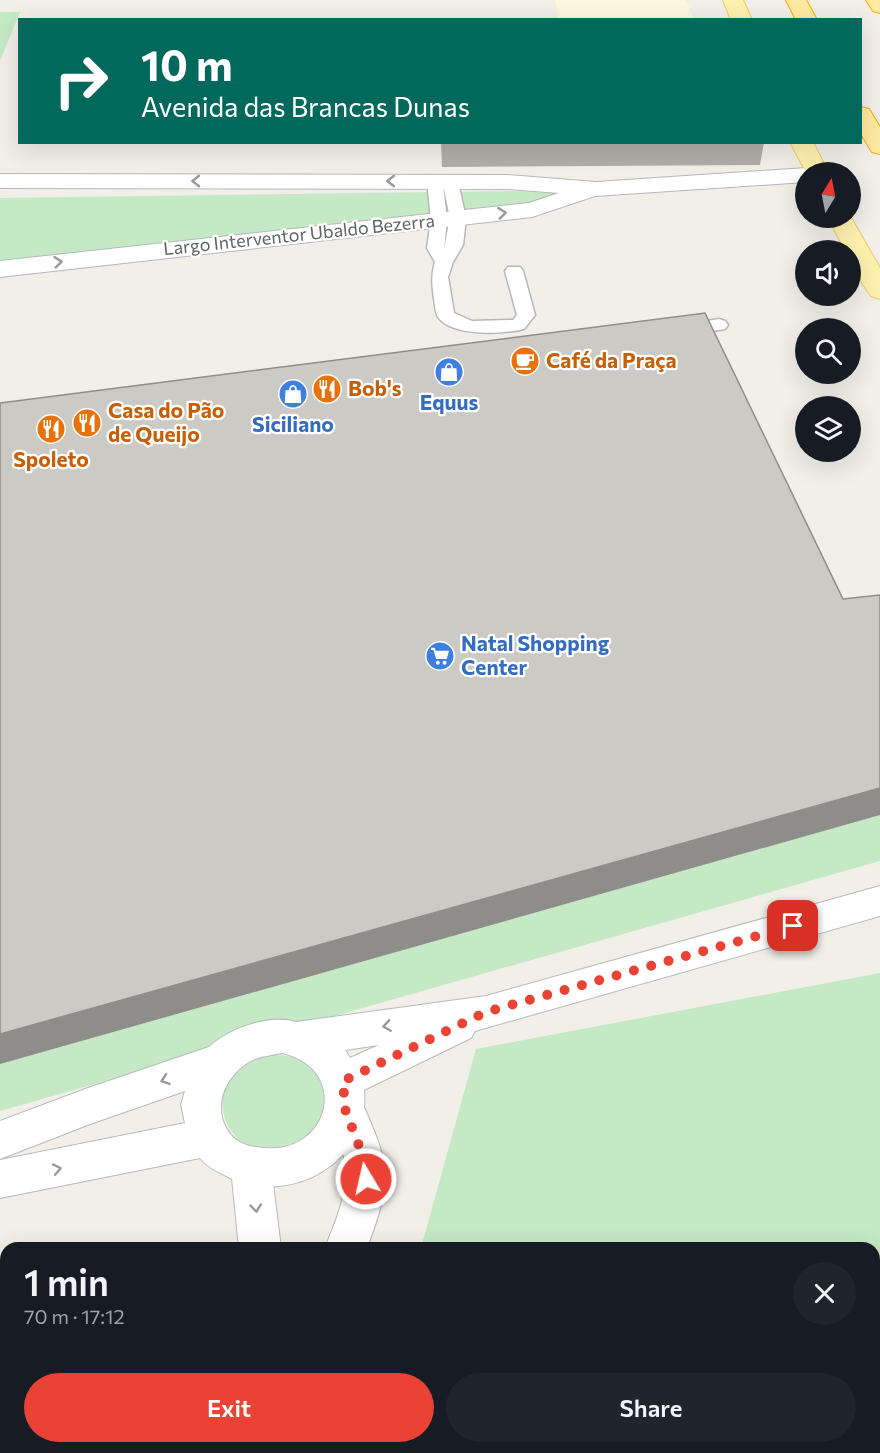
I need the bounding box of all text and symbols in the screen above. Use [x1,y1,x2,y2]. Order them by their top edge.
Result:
text: 10 m [141,38,233,90]
icon: right [42,42,120,120]
text: Avenida das Brancas Dunas [141,90,470,123]
north arrow [795,162,861,228]
map controls [795,162,861,462]
one-way arrow [191,175,200,187]
one-way arrow [386,175,395,187]
one-way arrow [498,207,507,220]
street label: Largo Interventor Ubaldo Bezerra [162,209,436,259]
button: sound [795,240,861,306]
one-way arrow [54,256,63,269]
button: search [795,318,861,384]
cafe icon: Café da Praça [509,345,541,377]
place label: Café da Praça [546,347,676,372]
shop icon: Equus [433,356,465,388]
restaurant icon: Bob's [311,373,343,405]
place label: Bob's [348,375,402,400]
shop icon: Siciliano [277,378,309,410]
place label: Equus [420,389,479,414]
button: layers [795,396,861,462]
place label: Casa do Pão de Queijo [108,397,224,446]
restaurant icon: Casa do Pão de Queijo [71,407,103,439]
place label: Siciliano [252,411,334,436]
restaurant icon: Spoleto [35,413,67,445]
place label: Spoleto [13,446,89,471]
place label: Natal Shopping Center [461,630,610,679]
supermarket icon: Natal Shopping Center [424,640,456,672]
pin [767,900,818,951]
icon: arrive [776,909,809,942]
one-way arrow [382,1020,391,1032]
one-way arrow [160,1072,171,1085]
position arrow [334,1147,398,1211]
one-way arrow [52,1163,62,1176]
one-way arrow [249,1204,262,1213]
text: 1 min [24,1259,109,1303]
button: close [793,1262,856,1325]
text: 70 m · 17:12 [24,1304,125,1328]
button: Exit [24,1373,434,1442]
button: Share [446,1373,856,1442]

